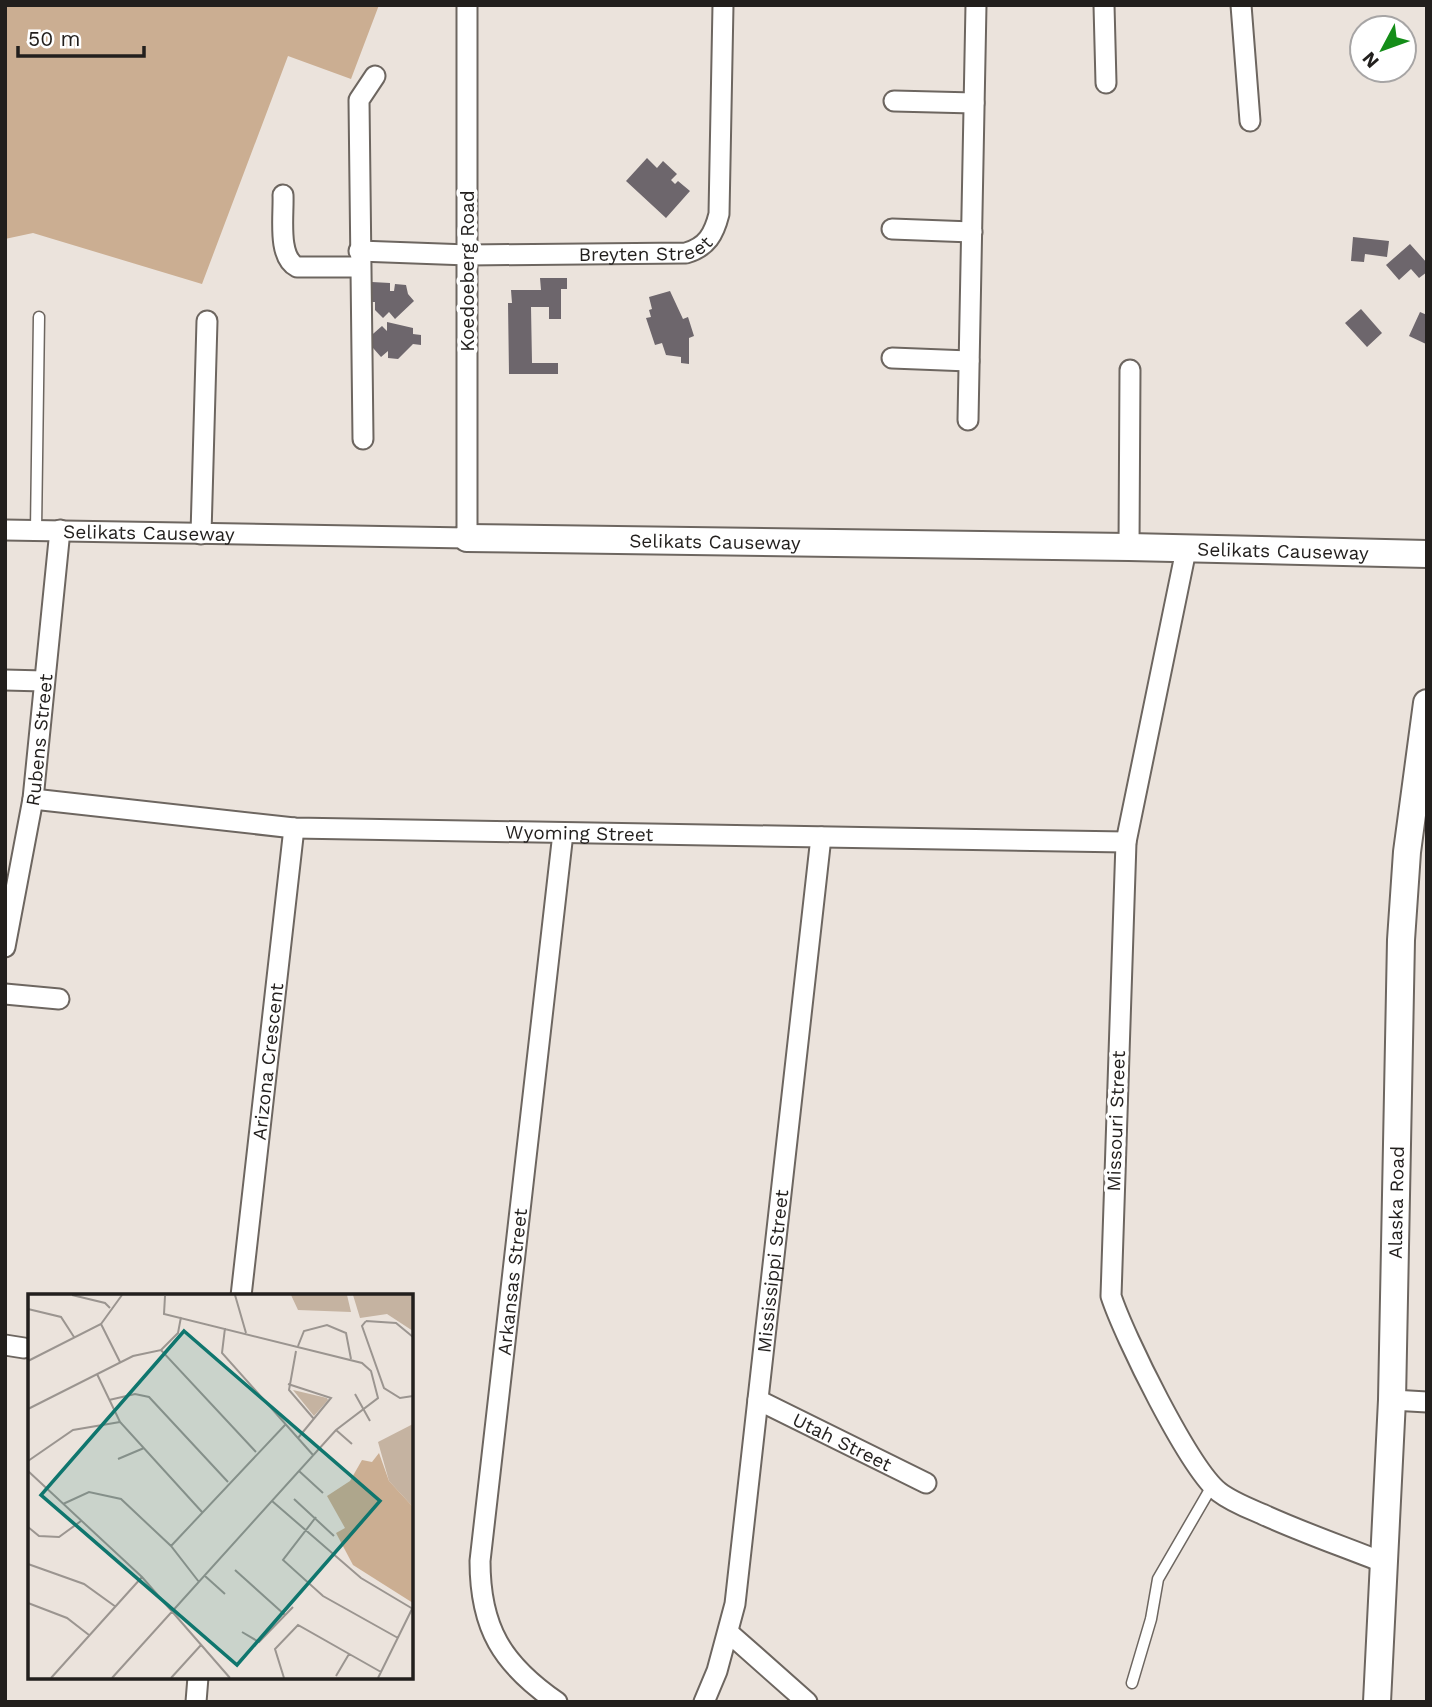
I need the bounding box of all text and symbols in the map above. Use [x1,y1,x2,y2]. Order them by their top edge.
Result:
scale bar [18,14,144,58]
north arrow [1348,14,1418,84]
text: 50 m [28,26,80,51]
text: N [1357,47,1384,73]
street label: Koedoeberg Road [456,190,479,352]
street label: Breyten Street [579,231,717,265]
street label: Selikats Causeway [63,520,235,545]
street label: Selikats Causeway [629,529,801,554]
street label: Selikats Causeway [1197,537,1369,564]
street label: Rubens Street [20,673,57,808]
street label: Wyoming Street [505,820,654,846]
street label: Arizona Crescent [247,982,288,1141]
street label: Missouri Street [1102,1050,1130,1192]
street label: Alaska Road [1383,1146,1408,1259]
street label: Mississippi Street [752,1188,793,1354]
street label: Arkansas Street [492,1207,532,1356]
inset map [28,1294,413,1679]
street label: Utah Street [789,1407,896,1476]

